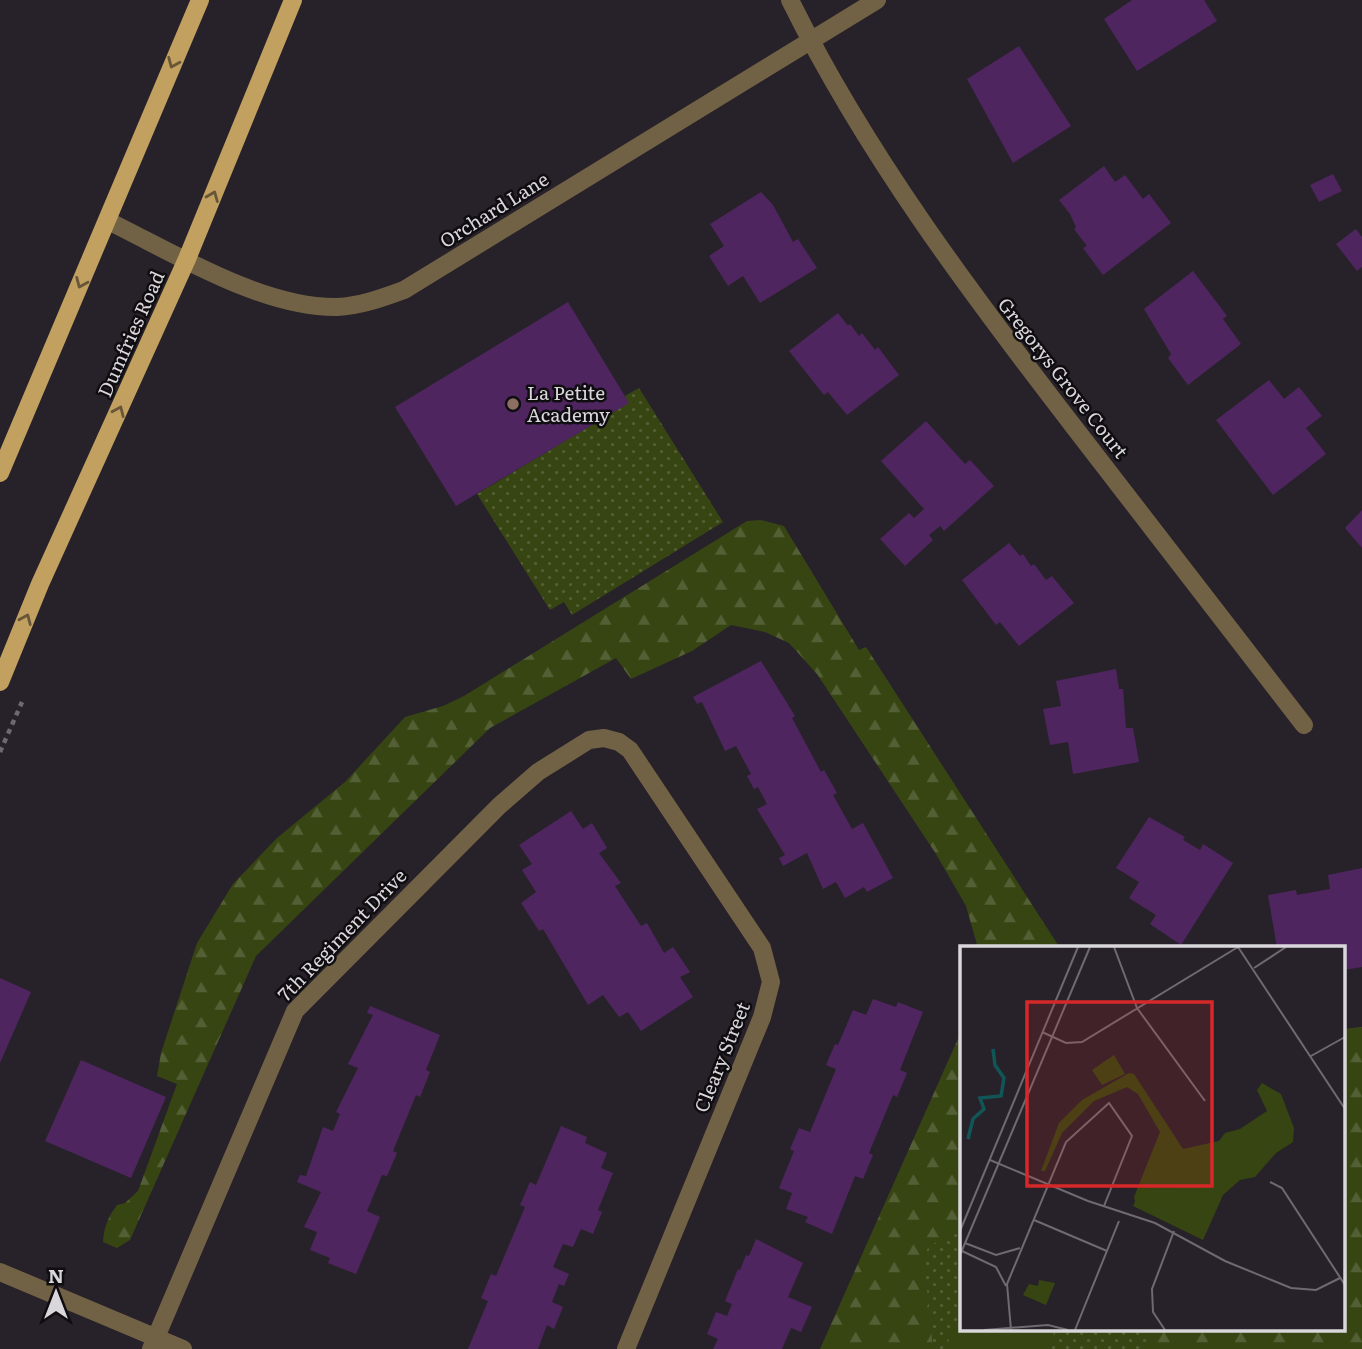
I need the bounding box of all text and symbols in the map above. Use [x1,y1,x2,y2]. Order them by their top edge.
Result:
one-way arrow [168,56,182,68]
street label: Orchard Lane [434,164,554,254]
one-way arrow [205,190,219,202]
street label: Dumfries Road [90,266,171,401]
one-way arrow [75,276,89,289]
street label: Gregorys Grove Court [992,291,1136,464]
place label: La Petite Academy [527,378,610,428]
marker: La Petite Academy [505,396,521,412]
one-way arrow [111,406,125,418]
one-way arrow [18,613,32,626]
street label: 7th Regiment Drive [270,862,412,1007]
inset map [960,946,1344,1332]
street label: Cleary Street [686,997,756,1116]
north arrow [21,1258,91,1328]
text: N [48,1261,64,1289]

